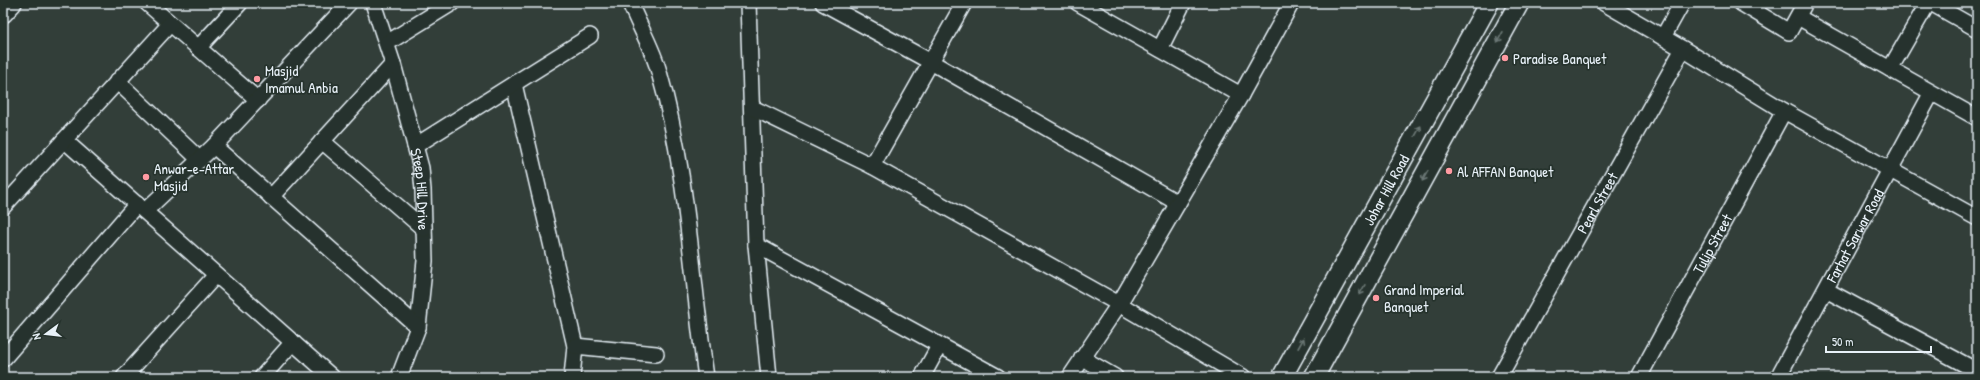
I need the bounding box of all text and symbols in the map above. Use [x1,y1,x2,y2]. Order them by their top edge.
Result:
one-way arrow [1496,31,1504,43]
place label: Paradise Banquet [1513,48,1607,69]
marker: Paradise Banquet [1500,53,1510,63]
place label: Masjid Imamul Anbia [265,60,338,98]
marker: Masjid Imamul Anbia [252,74,262,84]
one-way arrow [1414,125,1422,137]
street label: Steep Hill Drive [406,146,435,231]
street label: Johar Hill Road [1358,150,1414,229]
place label: Anwar-e-Attar Masjid [154,158,234,196]
place label: Al AFFAN Banquet [1457,161,1554,182]
marker: Al AFFAN Banquet [1444,166,1454,176]
street label: Pearl Street [1571,167,1623,237]
one-way arrow [1420,170,1428,182]
marker: Anwar-e-Attar Masjid [141,172,151,182]
street label: Farhat Sarwar Road [1820,185,1888,287]
street label: Tulip Street [1687,209,1737,277]
place label: Grand Imperial Banquet [1384,279,1464,317]
one-way arrow [1357,284,1365,296]
marker: Grand Imperial Banquet [1371,293,1381,303]
north arrow [26,314,66,354]
scale bar [1826,328,1931,354]
text: N [29,332,44,341]
text: 50 m [1832,333,1853,350]
one-way arrow [1297,337,1305,349]

